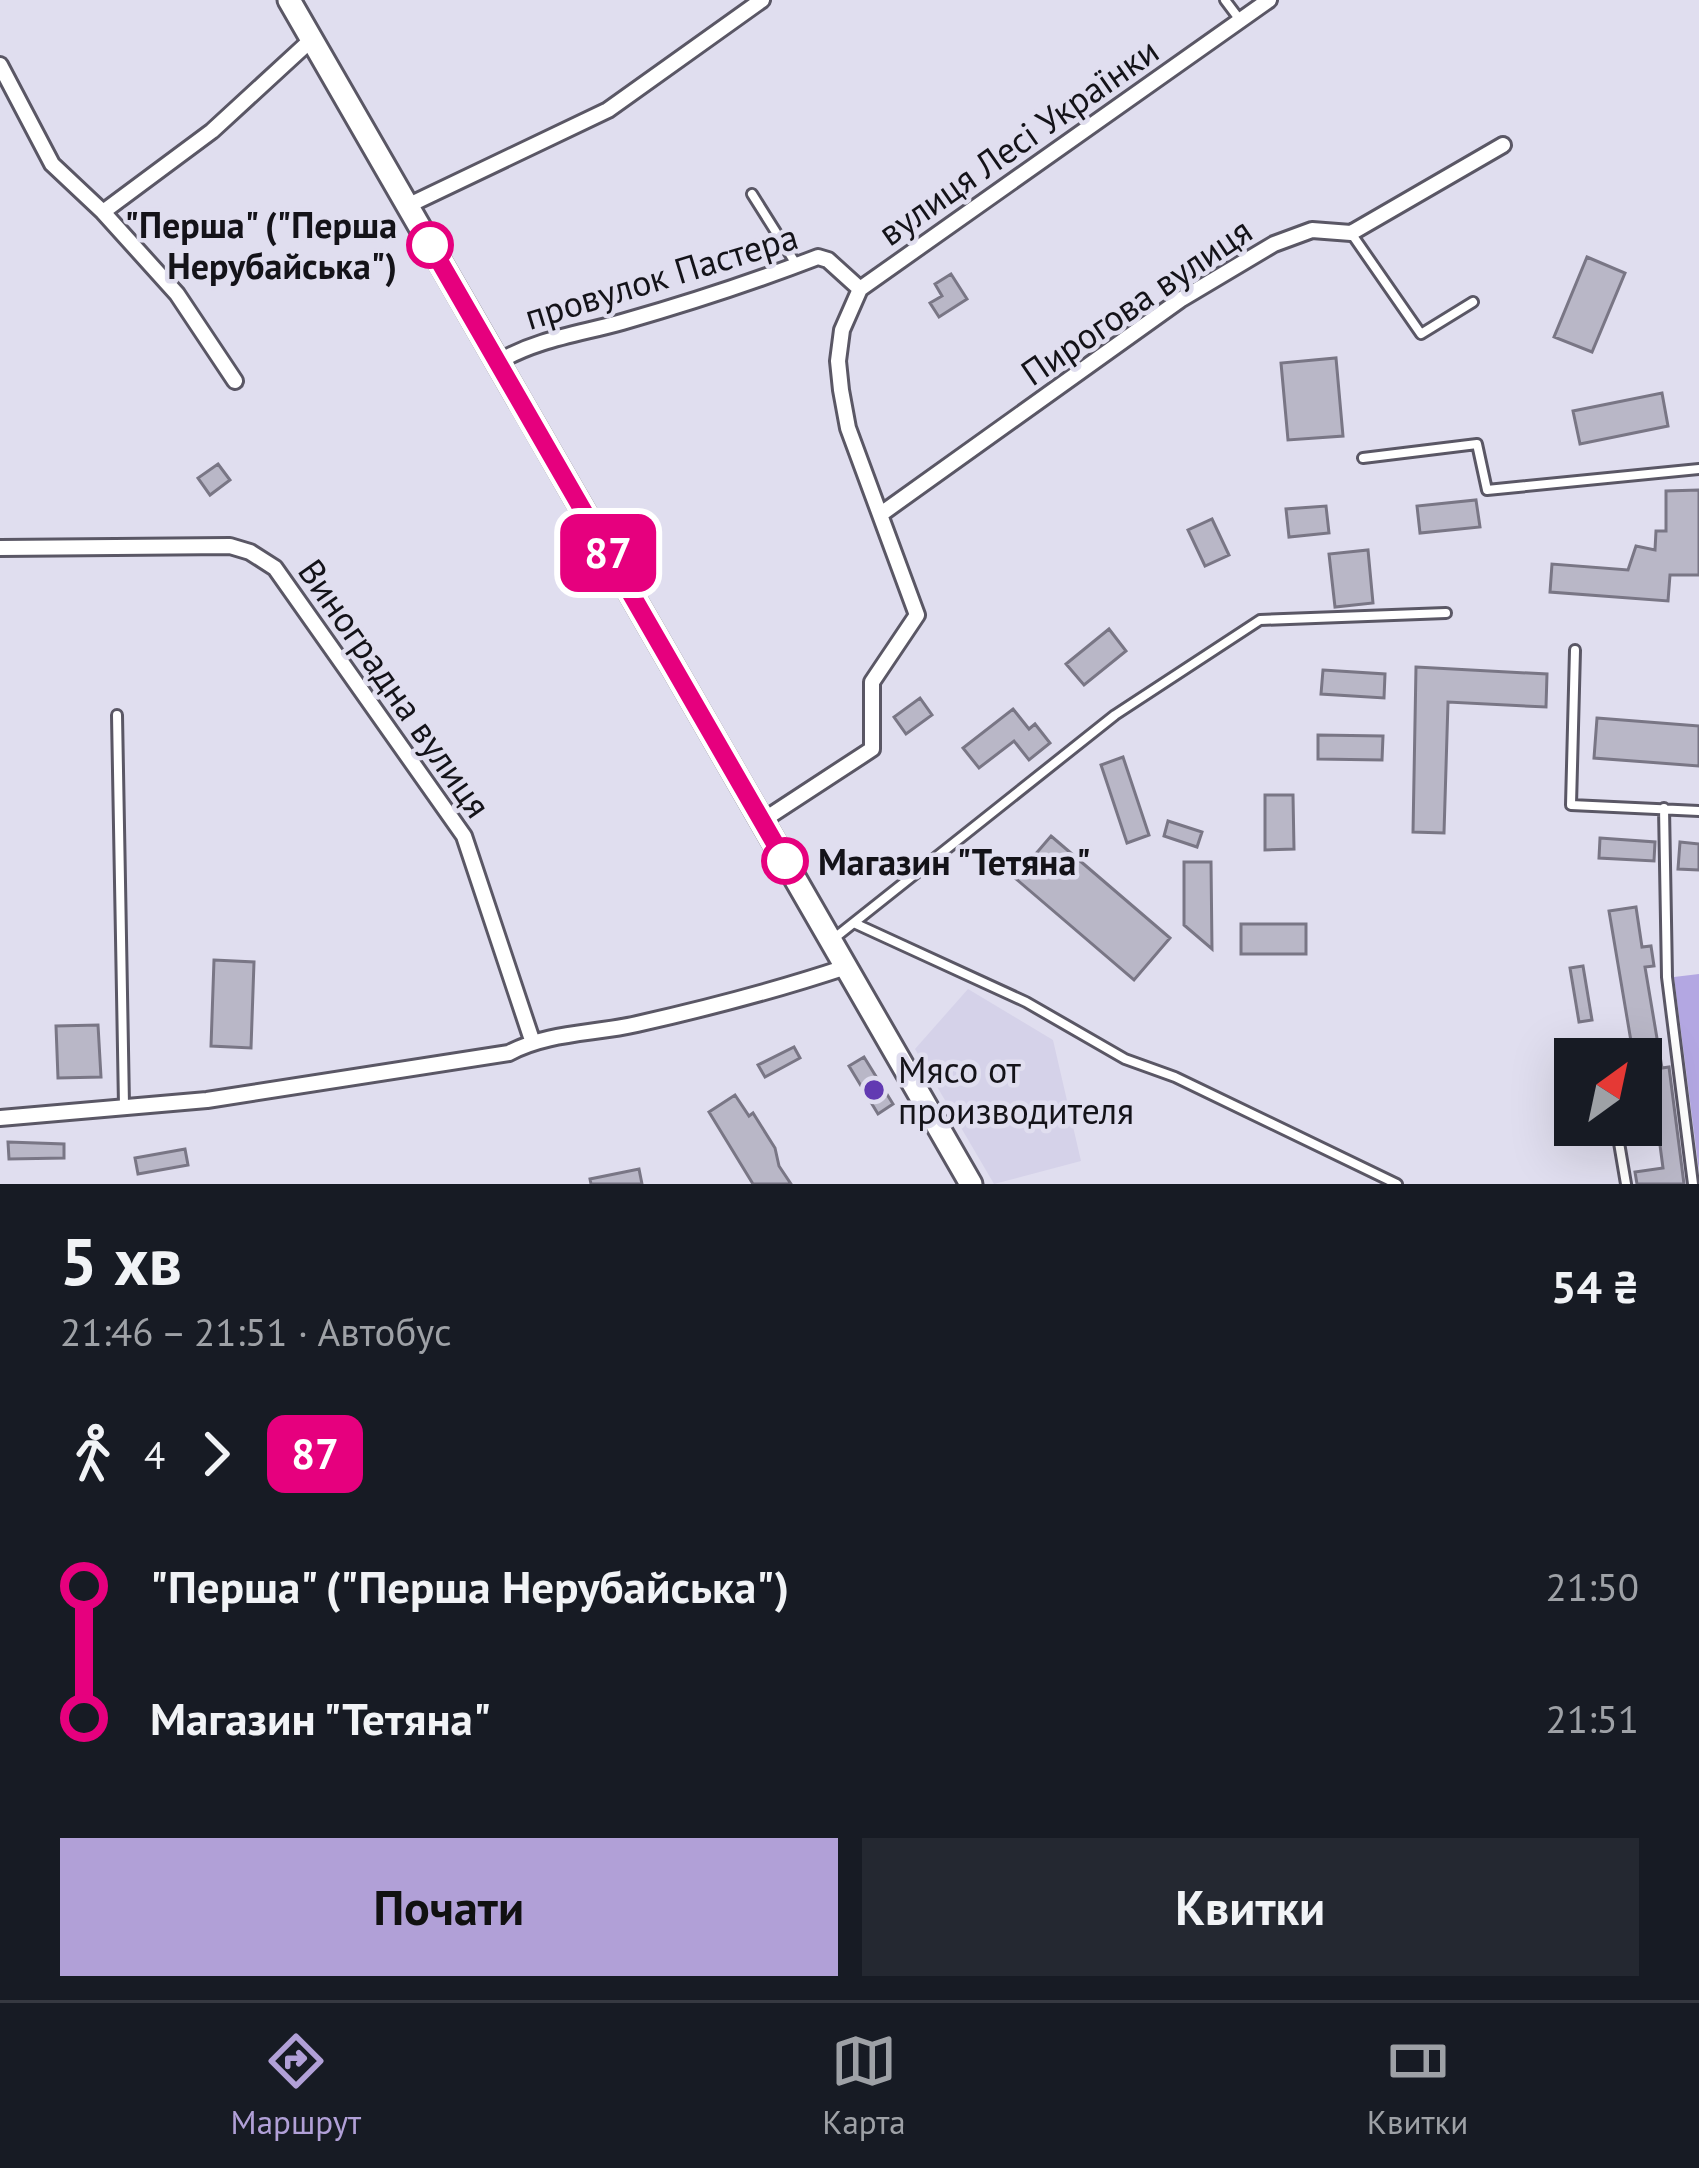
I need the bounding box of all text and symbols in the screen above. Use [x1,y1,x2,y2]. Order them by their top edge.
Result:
street label: вулиця Лесі Українки [869,27,1167,255]
place label: "Перша" ("Перша Нерубайська") [125,201,397,289]
street label: Пирогова вулиця [1012,206,1260,396]
street label: провулок Пастера [519,212,803,340]
marker: "Перша" ("Перша Нерубайська") [408,223,452,267]
line badge: 87 [554,514,662,592]
text: 87 [584,525,632,580]
street label: Виноградна вулиця [288,549,502,827]
place label: Магазин "Тетяна" [818,838,1091,885]
marker: Магазин "Тетяна" [763,839,807,883]
north arrow [1554,1038,1662,1146]
map controls [1554,1038,1662,1146]
place label: Мясо от производителя [898,1046,1134,1134]
marker: Мясо от производителя [861,1077,887,1103]
text: 5 хв [60,1218,182,1303]
text: 54 ₴ [1551,1257,1639,1315]
text: 21:46 – 21:51 · Автобус [60,1306,451,1357]
icon: walk [60,1421,126,1487]
icon: forward [183,1421,249,1487]
text: 87 [291,1426,339,1481]
text: 4 [144,1429,165,1480]
text: "Перша" ("Перша Нерубайська") [150,1557,789,1615]
text: 21:50 [1545,1561,1639,1612]
text: Магазин "Тетяна" [150,1689,491,1747]
text: 21:51 [1545,1693,1639,1744]
button: Почати [60,1838,838,1976]
button: Квитки [862,1838,1639,1976]
tab: Маршрут [231,2028,361,2143]
tab: Карта [822,2028,906,2143]
tab: Квитки [1367,2028,1468,2143]

